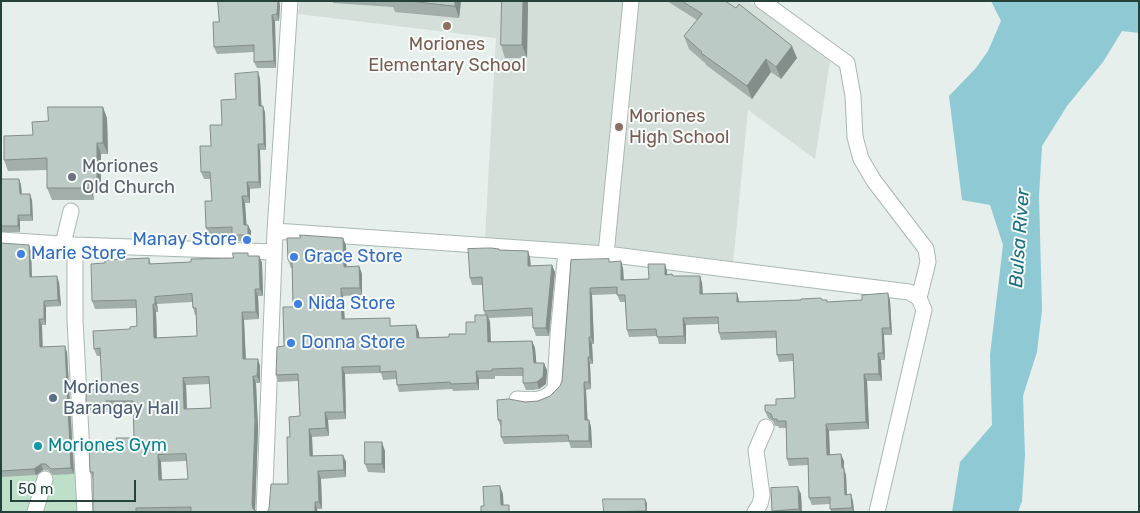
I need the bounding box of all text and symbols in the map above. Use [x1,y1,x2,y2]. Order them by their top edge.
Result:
marker: Moriones Elementary School [441,20,453,32]
place label: Moriones Elementary School [368,34,526,76]
place label: Moriones High School [629,106,729,148]
marker: Moriones High School [613,121,625,133]
place label: Moriones Old Church [82,156,175,198]
marker: Moriones Old Church [66,171,78,183]
water label: Bulsa River [1005,188,1035,288]
place label: Manay Store [132,229,237,251]
marker: Manay Store [241,234,253,246]
place label: Marie Store [31,243,126,265]
place label: Grace Store [304,246,403,268]
marker: Marie Store [15,248,27,260]
marker: Grace Store [288,251,300,263]
place label: Nida Store [308,293,395,315]
marker: Nida Store [292,298,304,310]
place label: Donna Store [301,332,405,354]
marker: Donna Store [285,337,297,349]
place label: Moriones Barangay Hall [63,377,179,419]
marker: Moriones Barangay Hall [47,392,59,404]
place label: Moriones Gym [48,435,167,457]
marker: Moriones Gym [32,440,44,452]
scale bar [12,470,139,502]
text: 50 m [18,480,53,498]

